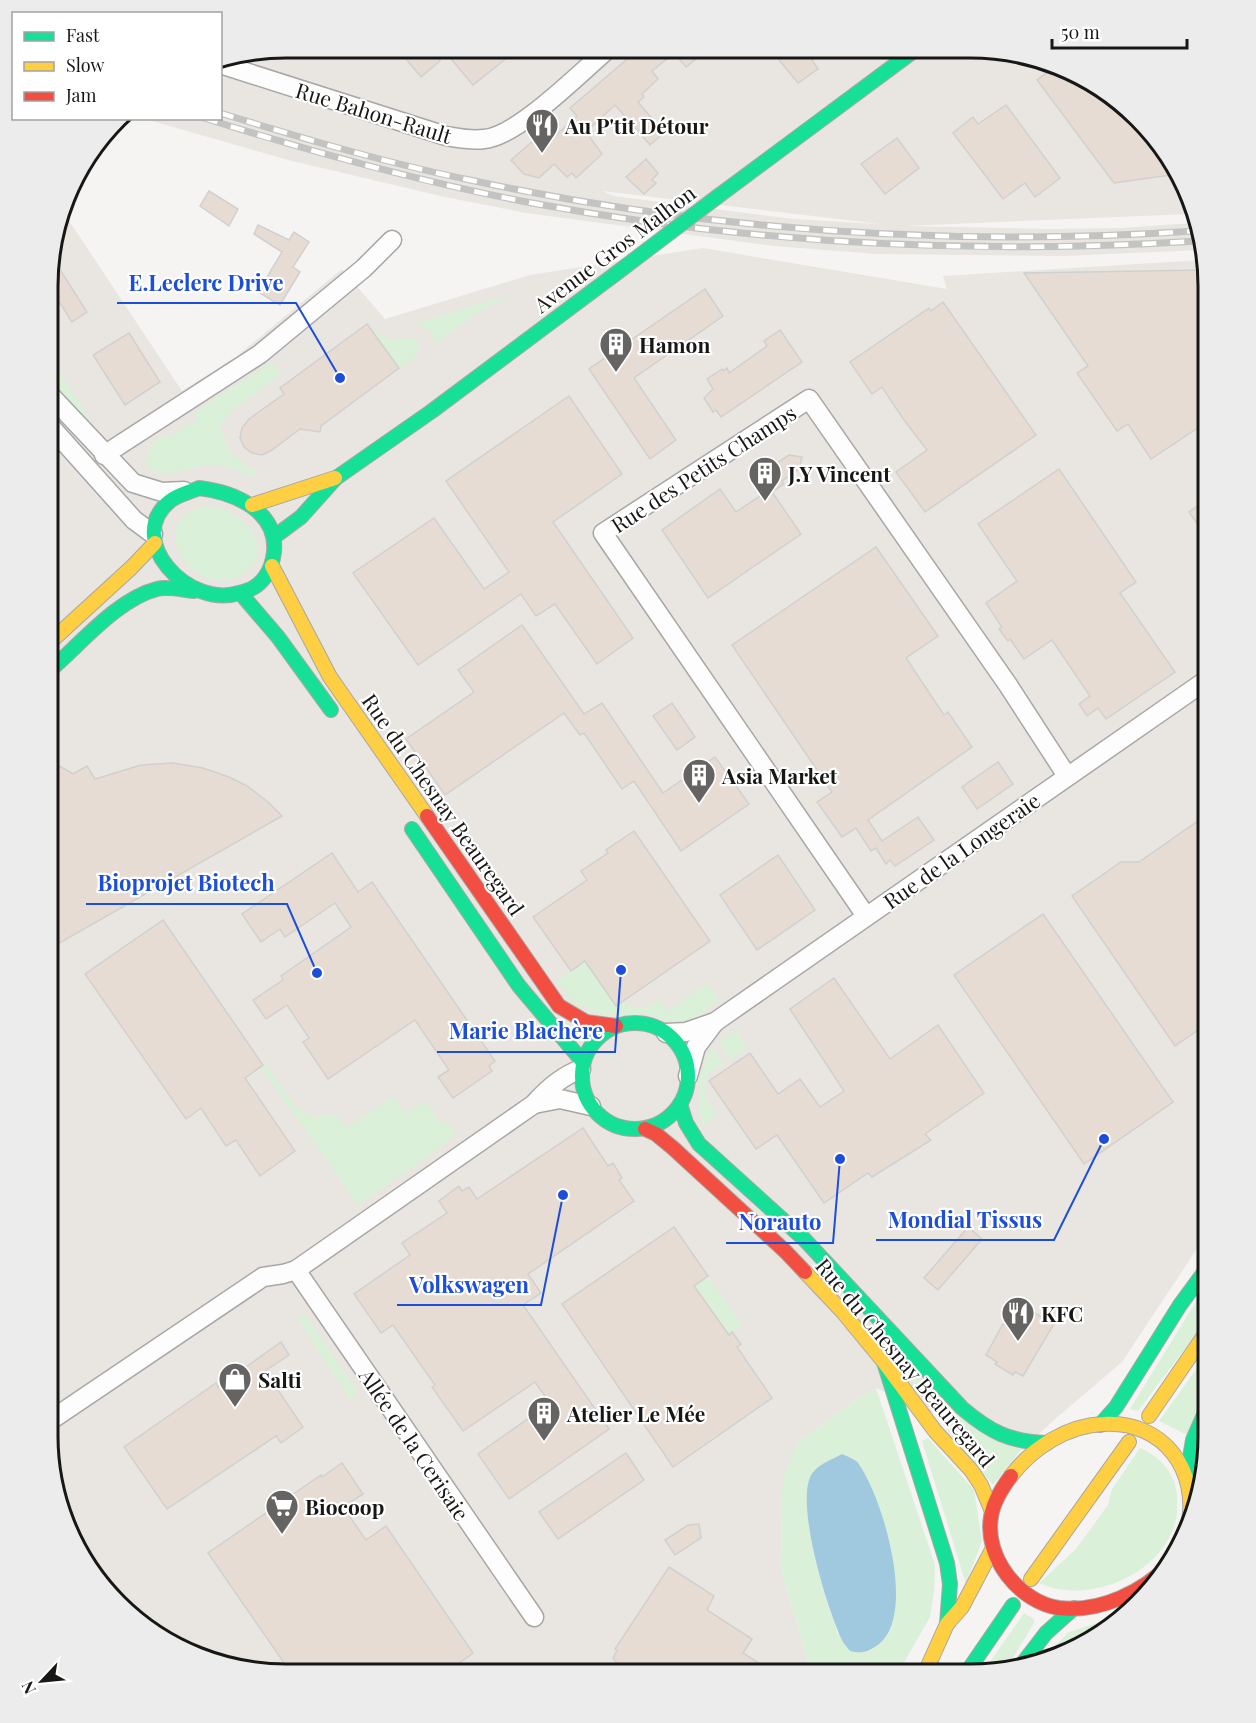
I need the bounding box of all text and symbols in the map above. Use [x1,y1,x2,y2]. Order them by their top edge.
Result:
legend [12,12,222,120]
scale bar [1052,12,1187,50]
text: 50 m [1061,20,1100,44]
text: Fast [66,23,100,47]
text: Slow [66,53,104,77]
street label: Rue Bahon-Rault [293,75,456,149]
text: Jam [65,83,96,107]
restaurant icon: Au P'tit Détour [524,107,560,154]
place label: Au P'tit Détour [564,111,709,139]
street label: Avenue Gros Malhon [527,178,701,319]
callout: E.Leclerc Drive [117,263,296,303]
text: E.Leclerc Drive [128,267,284,297]
building icon: Hamon [598,326,634,373]
place label: Hamon [639,330,710,358]
street label: Rue des Petits Champs [605,398,801,538]
building icon: J.Y Vincent [747,455,783,502]
place label: J.Y Vincent [787,459,891,487]
street label: Rue du Chesnay Beauregard [357,688,531,920]
building icon: Asia Market [681,757,717,804]
place label: Asia Market [721,761,838,789]
street label: Rue de la Longeraie [877,786,1045,914]
callout: Bioprojet Biotech [86,864,287,904]
text: Bioprojet Biotech [97,867,275,897]
callout: Marie Blachère [437,1012,615,1052]
text: Marie Blachère [449,1015,603,1045]
callout: Mondial Tissus [876,1200,1054,1240]
callout: Norauto [726,1203,833,1243]
text: Mondial Tissus [888,1204,1042,1234]
text: Norauto [739,1206,821,1236]
street label: Rue du Chesnay Beauregard [810,1252,1002,1472]
callout: Volkswagen [397,1265,541,1305]
text: Volkswagen [408,1269,530,1299]
restaurant icon: KFC [1000,1295,1036,1342]
place label: KFC [1041,1299,1083,1327]
shop icon: Salti [217,1361,253,1408]
street label: Allée de la Cerisaie [353,1362,476,1525]
place label: Salti [258,1365,302,1393]
building icon: Atelier Le Mée [526,1395,562,1442]
place label: Atelier Le Mée [566,1399,705,1427]
supermarket icon: Biocoop [264,1488,300,1535]
place label: Biocoop [305,1492,384,1520]
north arrow [12,1651,72,1711]
text: N [16,1678,40,1698]

